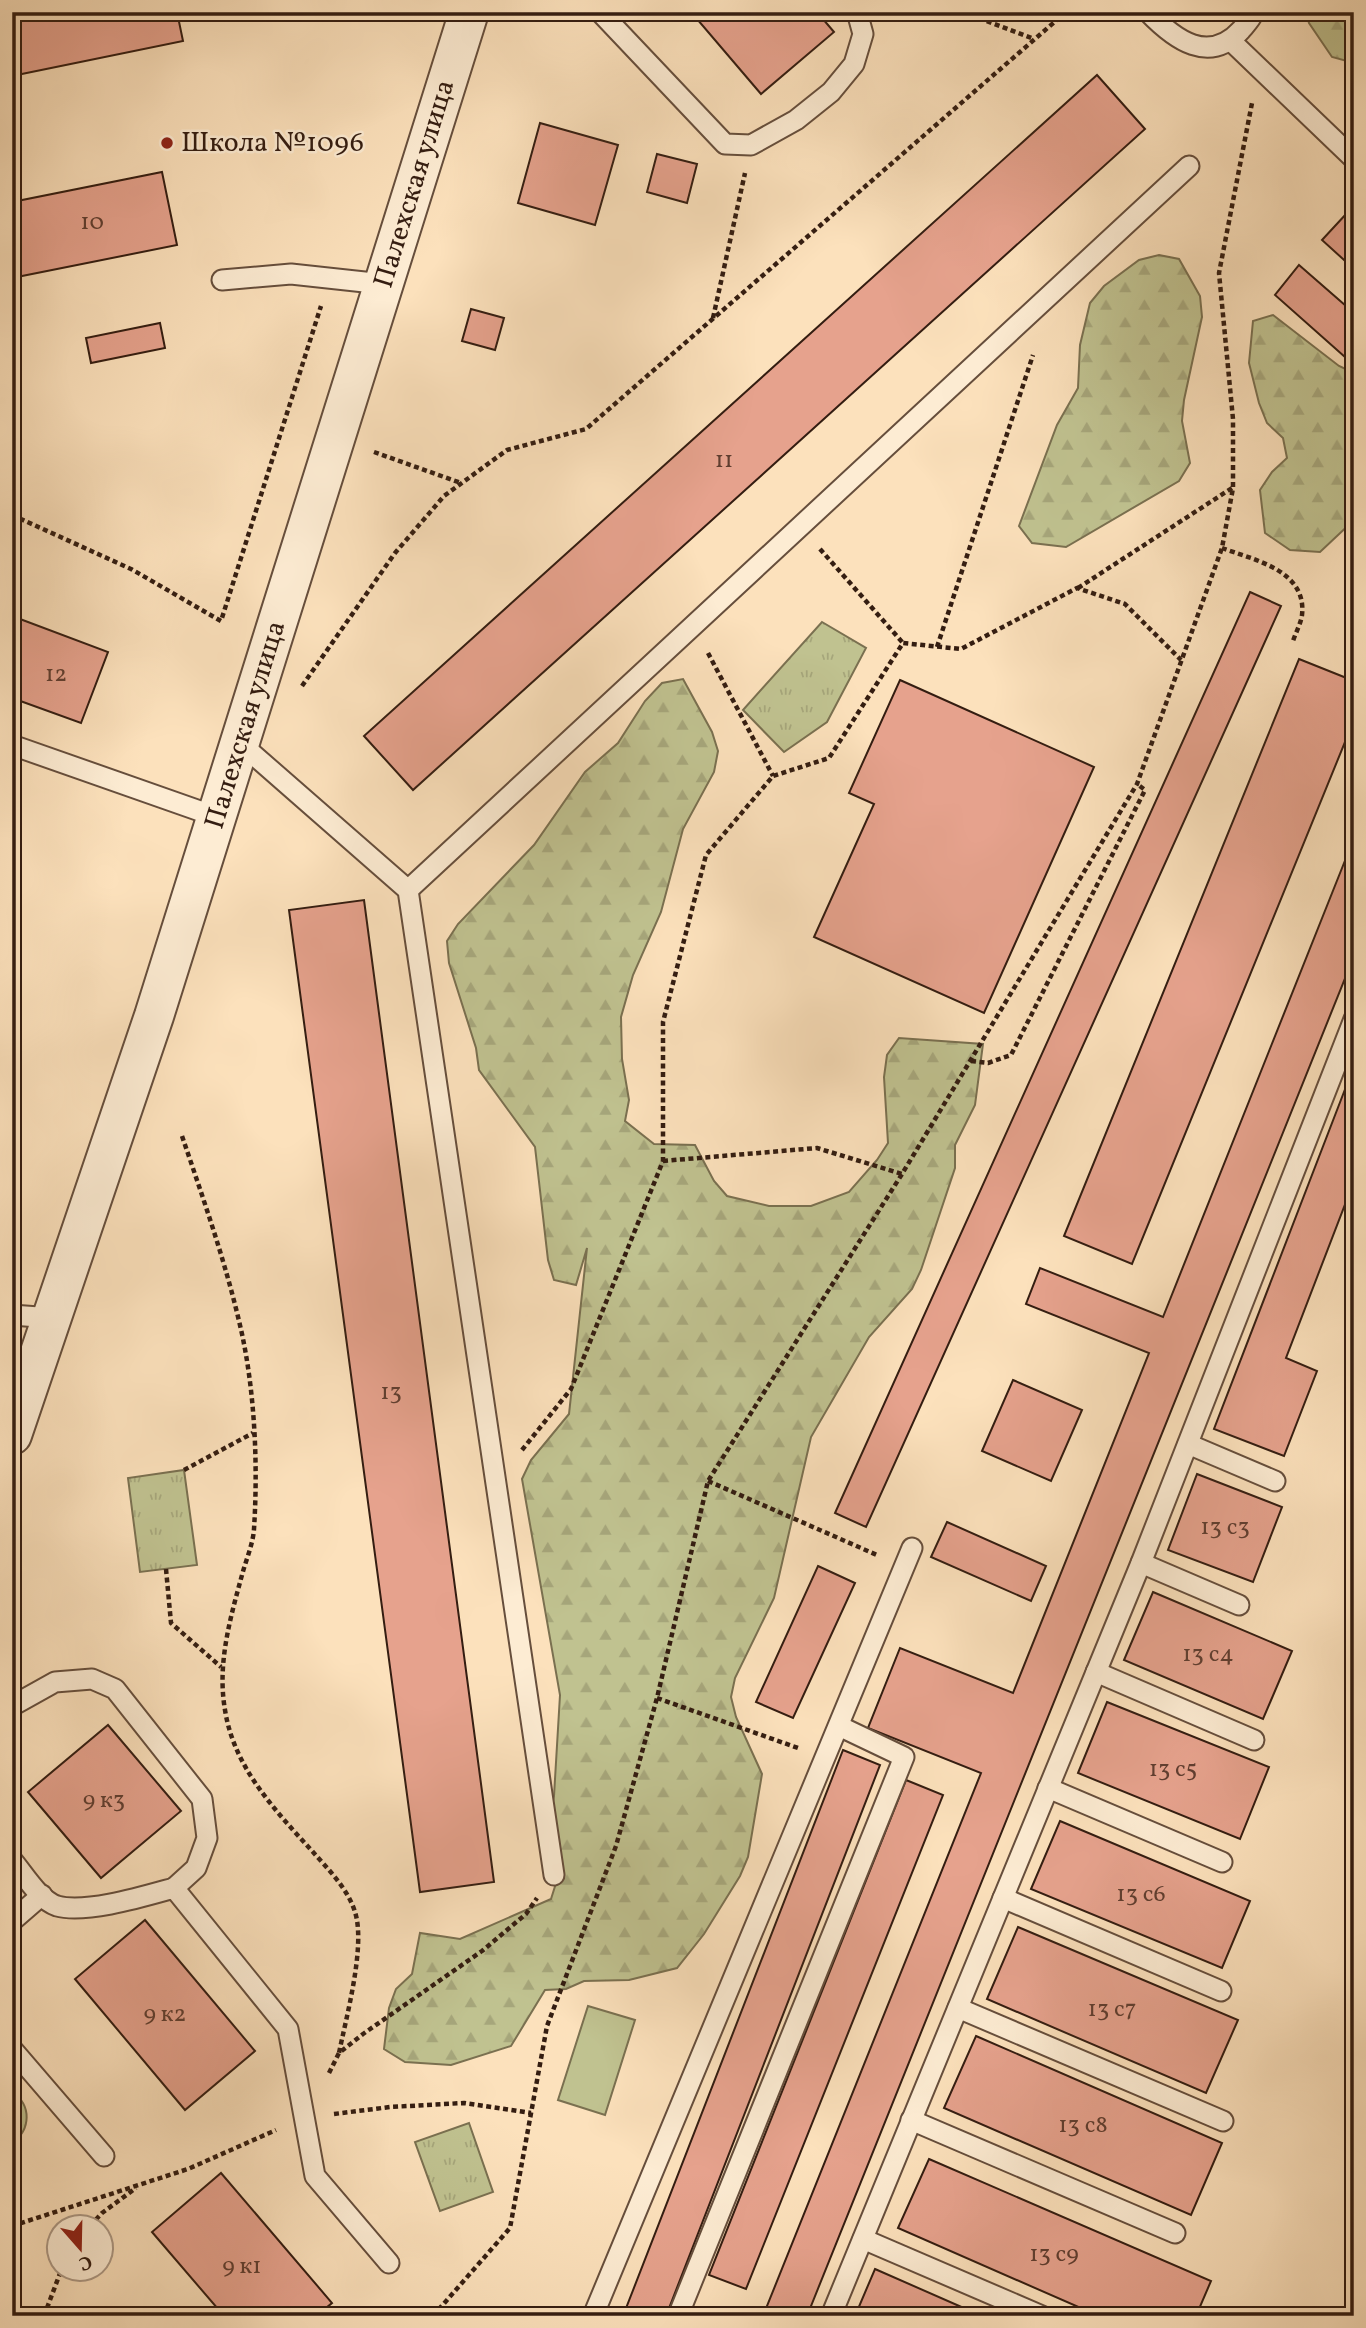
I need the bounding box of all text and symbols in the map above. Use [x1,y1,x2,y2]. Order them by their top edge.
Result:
street label: Палехская улица [365,75,465,293]
place label: Школа №1096 [181,124,364,163]
marker: Школа №1096 [159,135,175,151]
house number: 10 [80,206,104,240]
house number: 11 [715,444,733,478]
street label: Палехская улица [196,616,296,834]
house number: 12 [45,658,67,692]
house number: 13 [380,1376,402,1410]
house number: 13 с3 [1200,1511,1250,1545]
house number: 13 с4 [1182,1638,1234,1672]
house number: 13 с5 [1149,1753,1197,1787]
house number: 9 к3 [83,1784,125,1818]
house number: 13 с6 [1116,1878,1166,1912]
house number: 13 с7 [1088,1993,1136,2027]
house number: 9 к2 [144,1998,186,2032]
house number: 13 с8 [1058,2109,1108,2143]
north arrow [46,2212,116,2282]
house number: 13 с9 [1029,2238,1079,2272]
text: С [75,2248,95,2276]
house number: 9 к1 [222,2250,262,2284]

